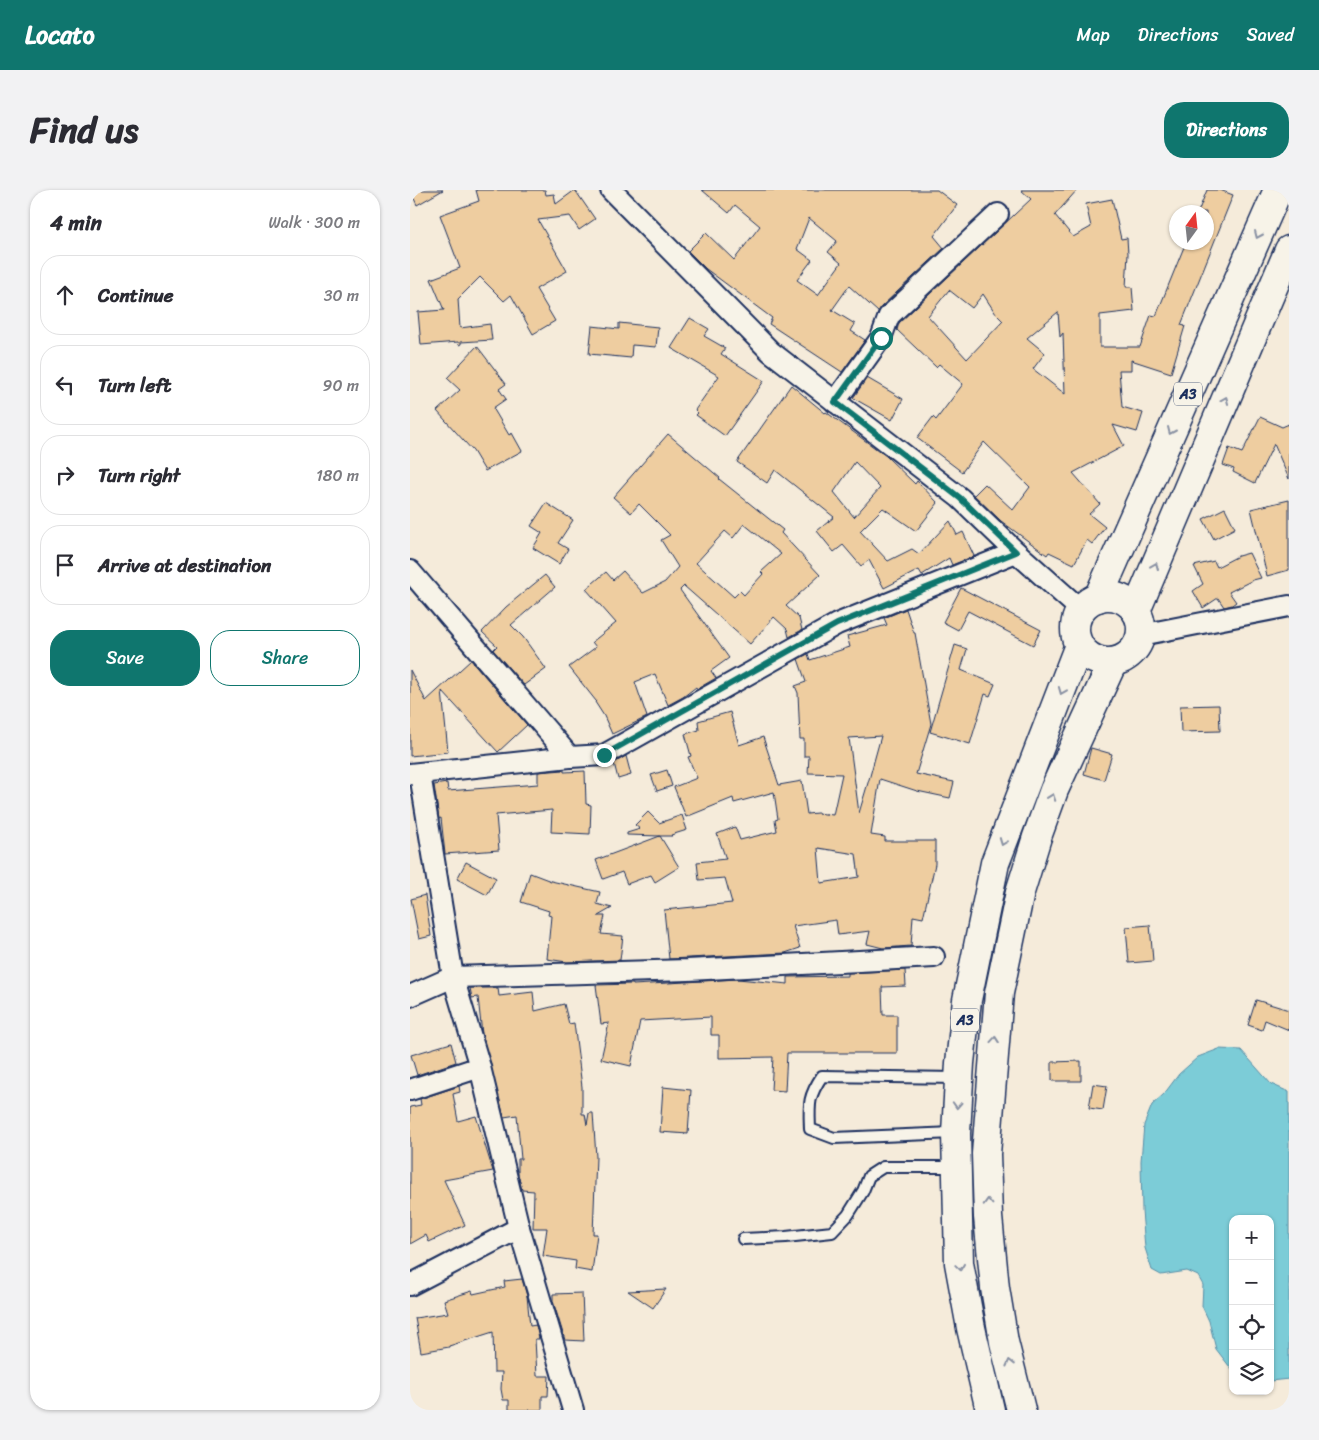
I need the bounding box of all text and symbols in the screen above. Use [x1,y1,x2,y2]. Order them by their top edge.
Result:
text: Locato [25,14,95,56]
text: Map [1077,19,1110,51]
text: Directions [1138,19,1219,51]
text: Saved [1247,19,1294,51]
text: Find us [30,99,138,161]
button: Directions [1164,102,1289,158]
text: 4 min [50,204,102,242]
north arrow [1169,205,1214,250]
text: Walk · 300 m [269,208,360,237]
one-way arrow [1253,230,1264,239]
text: Continue [98,279,174,312]
icon: ahead [51,281,79,309]
text: 30 m [324,281,359,310]
route start [870,327,893,350]
text: Turn left [98,369,171,402]
icon: left [51,371,79,399]
text: 90 m [323,371,359,400]
road number: A3 [1174,382,1202,405]
one-way arrow [1219,396,1230,405]
one-way arrow [1167,426,1178,435]
text: Turn right [98,459,180,492]
icon: right [51,461,79,489]
text: 180 m [316,461,359,490]
text: Arrive at destination [98,549,271,582]
icon: arrive [51,551,79,579]
one-way arrow [1148,562,1159,571]
button: Save [50,630,200,686]
button: Share [210,630,360,686]
one-way arrow [1058,686,1069,695]
route end [593,744,616,767]
one-way arrow [1046,794,1056,802]
one-way arrow [999,837,1010,846]
road number: A3 [951,1008,979,1032]
one-way arrow [989,1035,1000,1043]
one-way arrow [952,1101,963,1109]
one-way arrow [982,1198,993,1206]
map controls [1229,1215,1274,1395]
button: + [1229,1215,1274,1260]
button: − [1229,1260,1274,1305]
one-way arrow [955,1263,965,1271]
button: locate [1229,1305,1274,1350]
button: layers [1229,1350,1274,1395]
one-way arrow [1005,1359,1015,1367]

